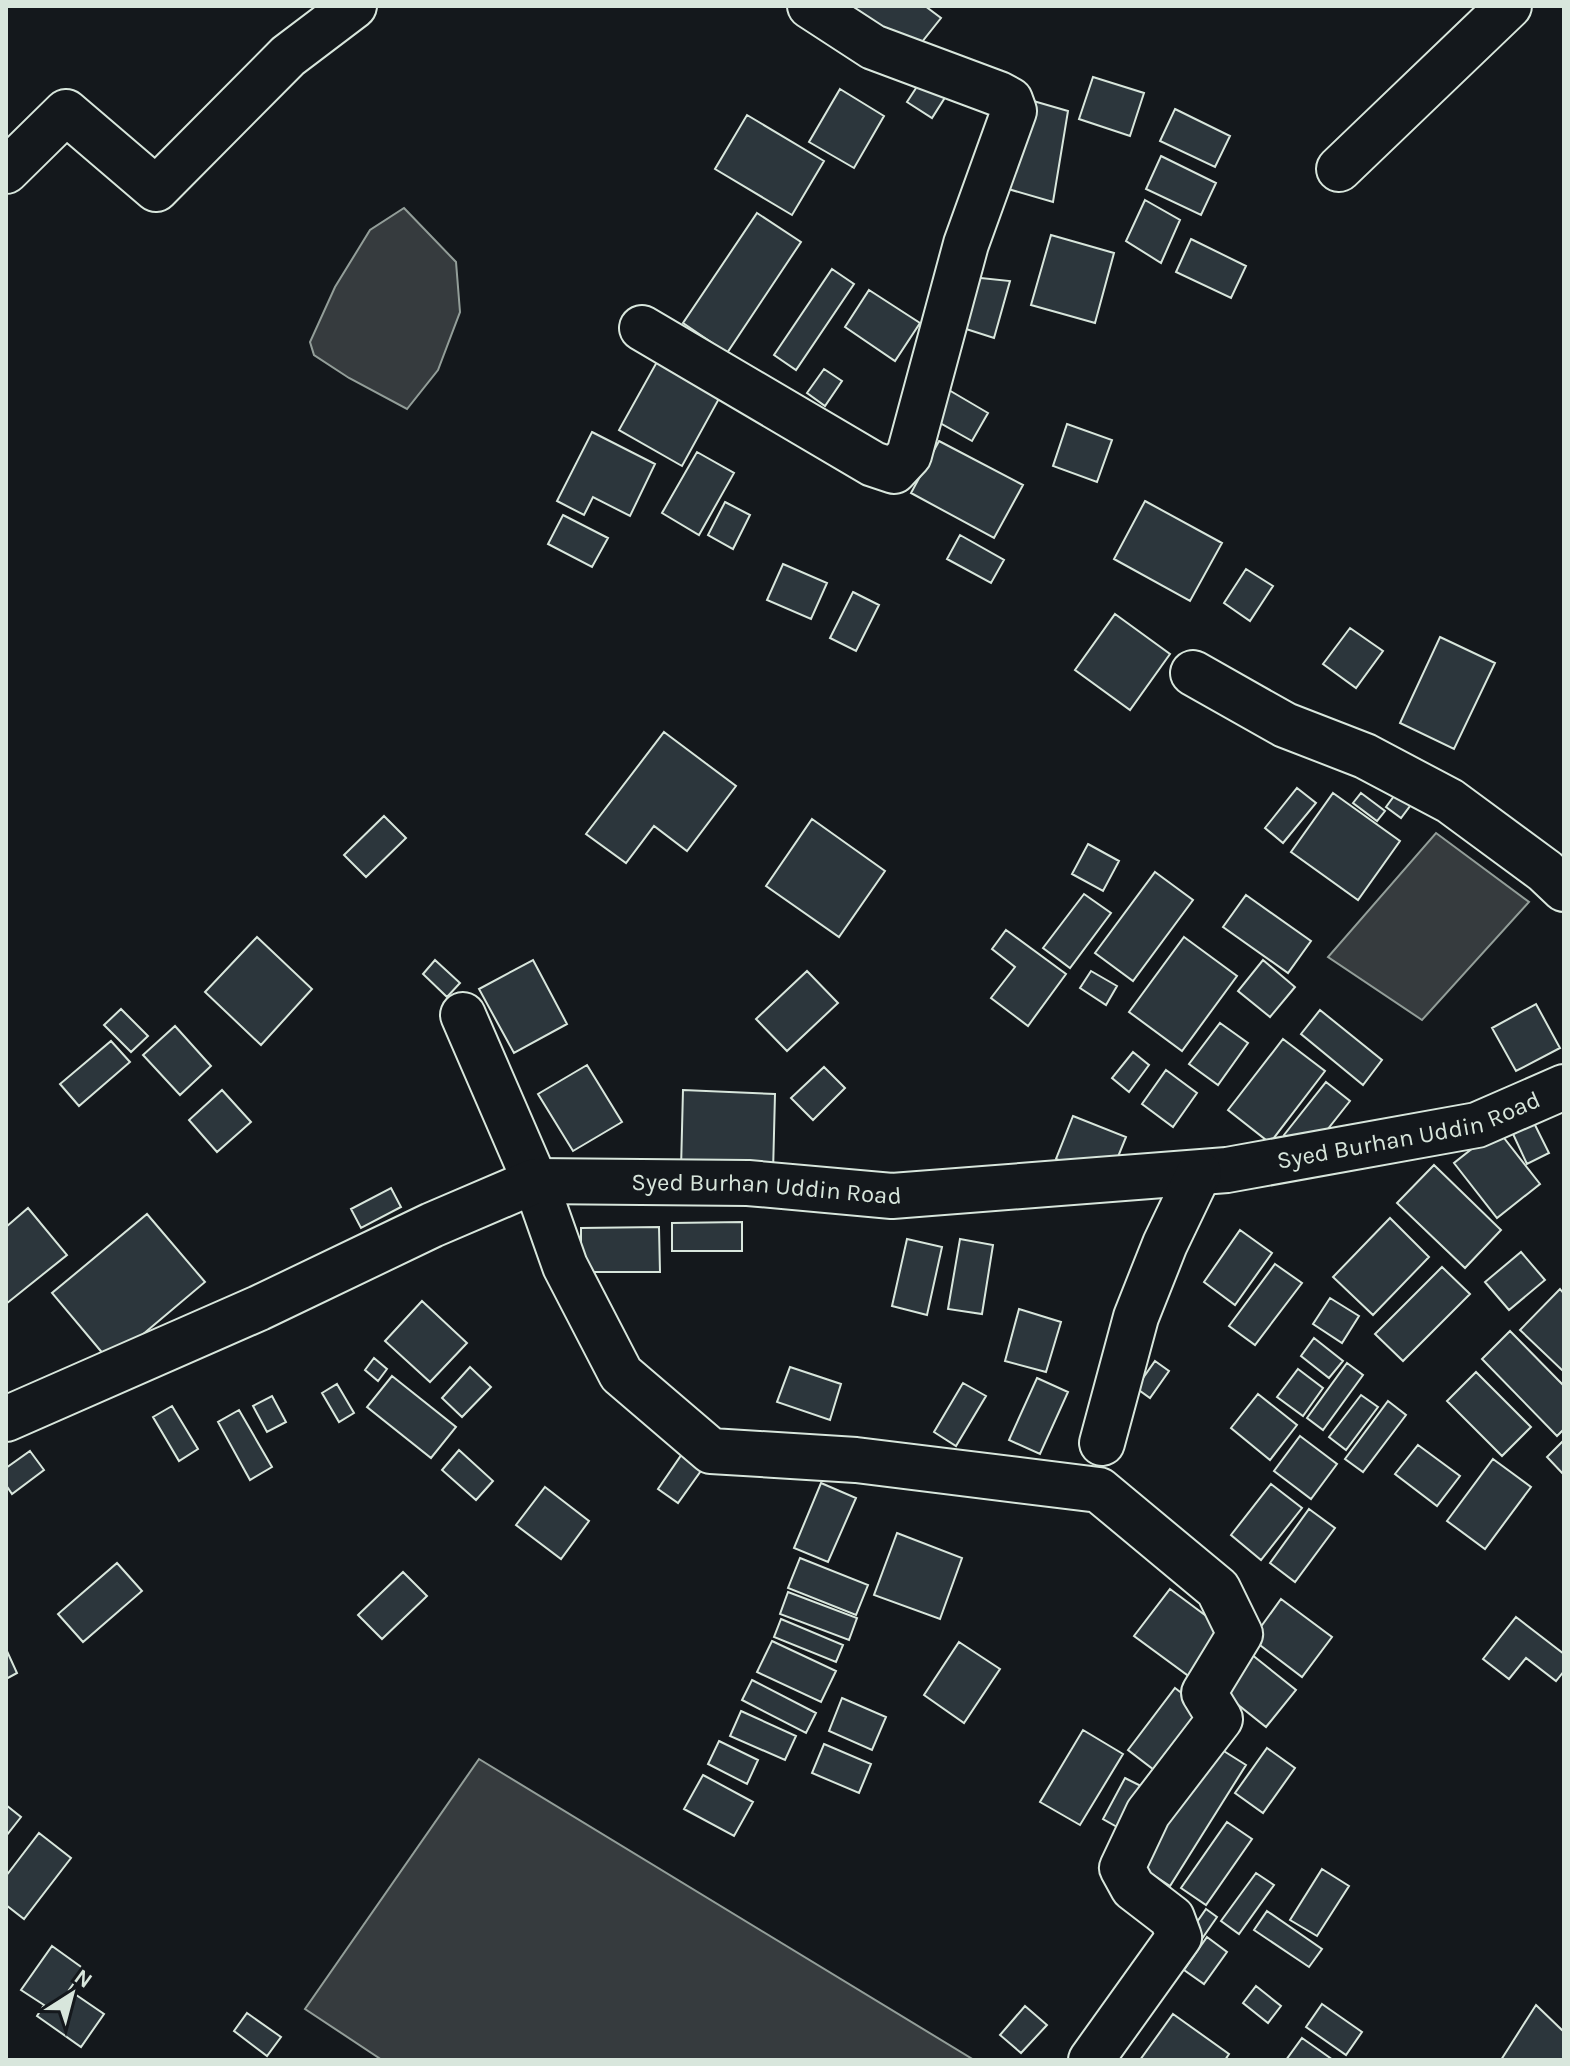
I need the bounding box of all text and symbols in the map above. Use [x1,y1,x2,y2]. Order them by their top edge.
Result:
street label: Syed Burhan Uddin Road [1275,1085,1545,1175]
street label: Syed Burhan Uddin Road [631,1168,903,1210]
north arrow [32,1954,112,2034]
text: N [69,1963,97,1994]

